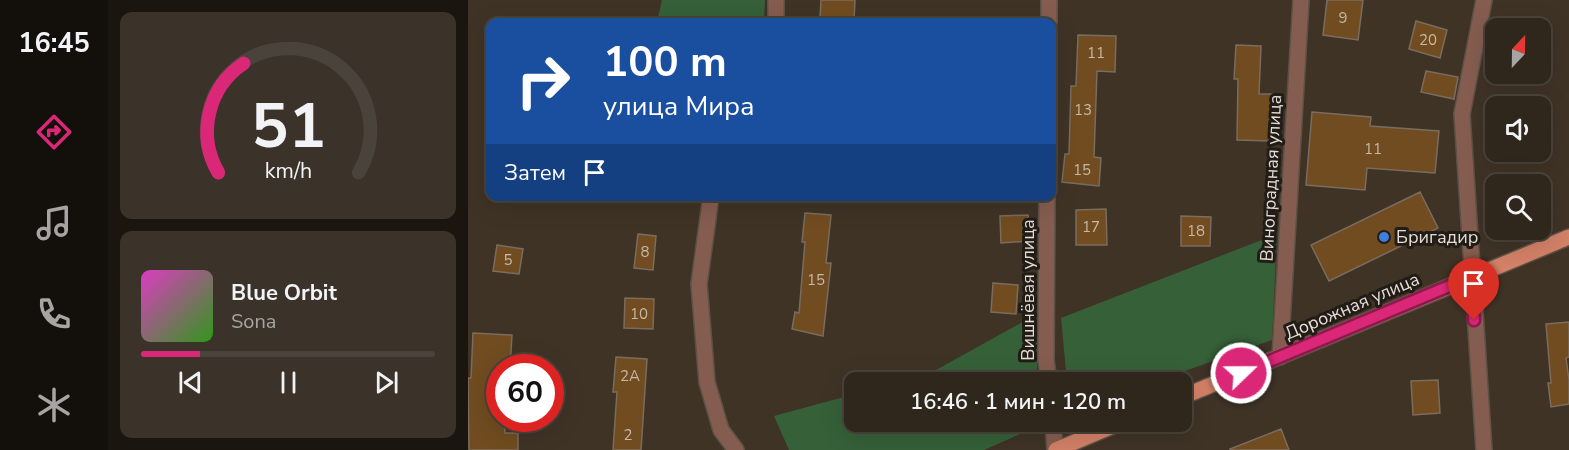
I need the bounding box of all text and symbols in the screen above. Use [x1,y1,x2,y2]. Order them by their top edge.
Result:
house number: 9 [1338,8,1348,28]
north arrow [1485,18,1551,84]
map controls [1485,18,1551,240]
text: 16:45 [18,25,90,62]
house number: 20 [1419,30,1437,50]
text: 100 m [603,34,727,91]
icon: right [504,42,582,120]
house number: 11 [1087,43,1105,63]
text: 51 [251,84,325,169]
text: улица Мира [603,88,755,125]
street label: Виноградная улица [1255,94,1287,262]
button: sound [1485,96,1551,162]
house number: 13 [1074,100,1092,120]
icon: directions [33,111,75,153]
house number: 11 [1364,139,1382,159]
text: km/h [264,156,312,186]
icon: arrive [578,156,611,189]
text: Затем [504,158,566,188]
house number: 15 [1073,160,1091,180]
button: search [1485,174,1551,240]
icon: music [33,202,75,244]
house number: 17 [1082,217,1100,237]
street label: Вишнёвая улица [1016,219,1040,361]
house number: 18 [1187,221,1205,241]
place label: Бригадир [1396,225,1478,249]
marker: Бригадир [1377,230,1391,244]
house number: 8 [640,242,650,262]
house number: 5 [503,250,513,270]
pin [1448,258,1499,320]
street label: Дорожная улица [1281,267,1423,345]
icon: arrive [1457,267,1490,300]
house number: 15 [807,270,825,290]
text: Blue Orbit [231,278,337,308]
icon: phone [33,293,75,335]
house number: 10 [630,304,648,324]
text: Sona [231,308,276,335]
position arrow [1209,341,1273,405]
speed limit sign: 60 [486,354,564,432]
icon: previous [174,366,207,399]
icon: pause [272,366,305,399]
icon: next [370,366,403,399]
house number: 2А [620,366,640,386]
icon: climate [33,384,75,426]
text: 16:46 · 1 мин · 120 m [910,387,1126,417]
house number: 2 [623,425,633,445]

